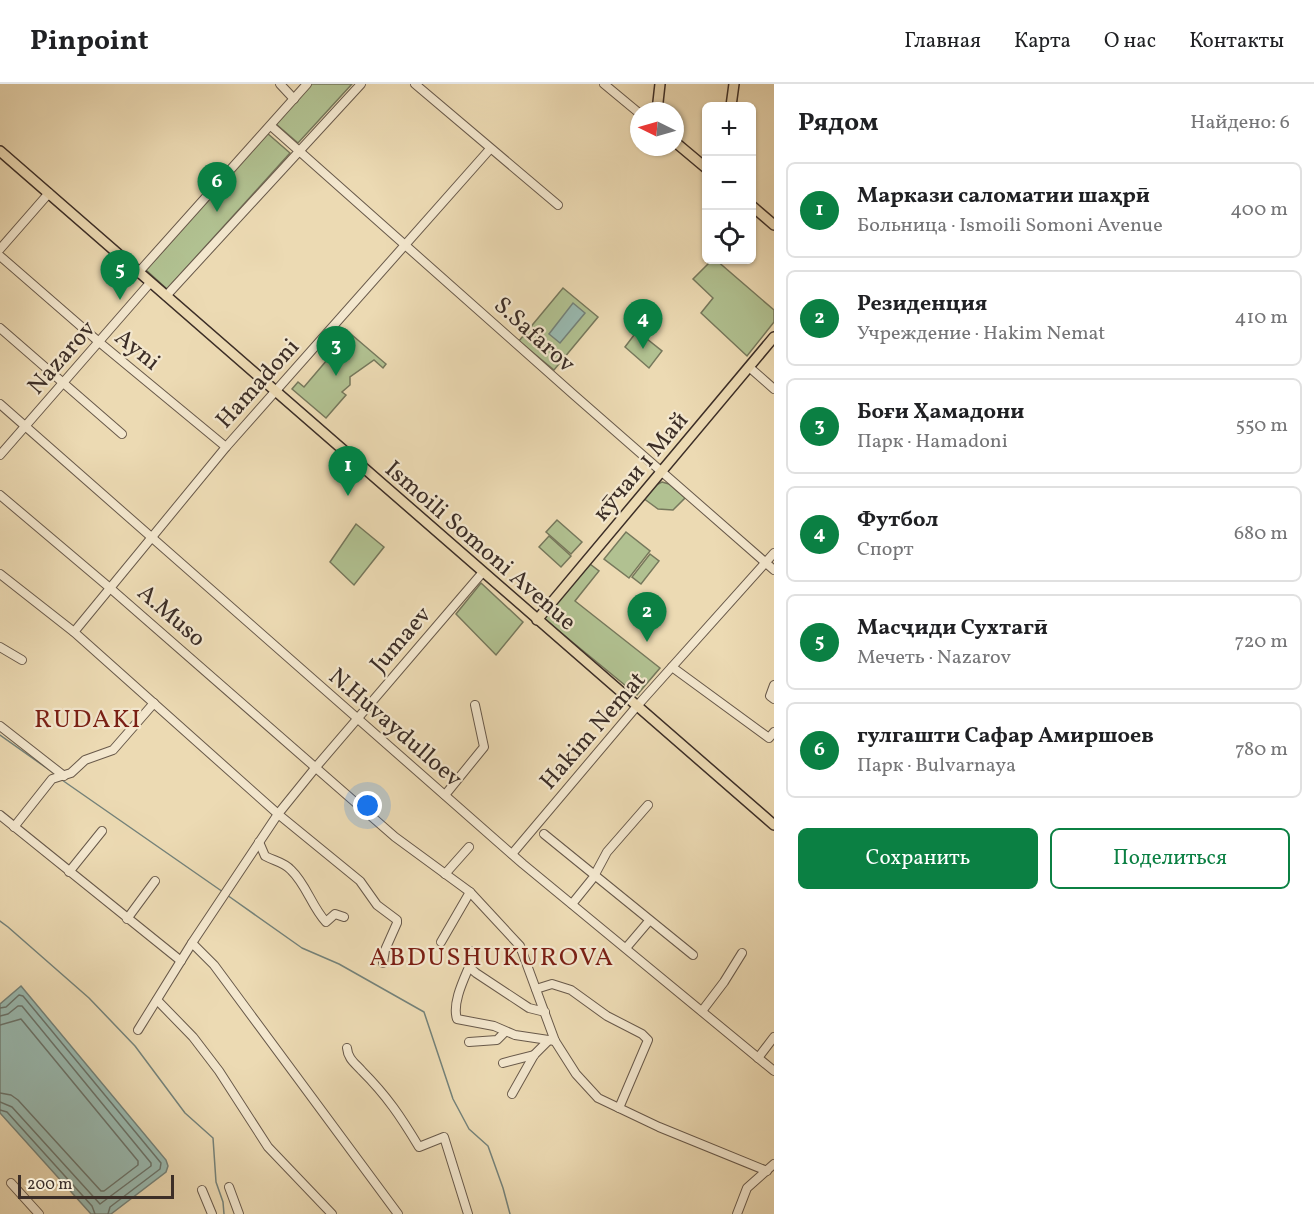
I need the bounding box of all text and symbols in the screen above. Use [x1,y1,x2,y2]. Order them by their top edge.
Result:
text: Pinpoint [30,22,148,61]
text: Главная [904,27,981,56]
text: Карта [1014,27,1071,56]
text: О нас [1104,27,1156,56]
text: Контакты [1189,27,1284,56]
north arrow [630,102,684,156]
map controls [702,102,756,264]
button: + [702,102,756,156]
text: Рядом [798,105,878,141]
text: Найдено: 6 [1190,109,1290,137]
button: − [702,156,756,210]
pin: 6 [198,162,236,212]
text: Маркази саломатии шаҳрӣ [857,181,1150,212]
text: 1 [815,196,824,224]
text: 400 m [1230,196,1288,224]
button: locate [702,210,756,264]
text: Больница · Ismoili Somoni Avenue [857,212,1163,240]
pin: 5 [100,250,140,300]
text: Резиденция [857,289,987,320]
street label: S.Safarov [485,290,582,382]
pin: 4 [624,300,662,349]
text: 2 [814,304,825,332]
text: 410 m [1235,304,1288,332]
street label: Nazarov [20,313,105,403]
text: Учреждение · Hakim Nemat [857,320,1105,348]
street label: Ayni [107,322,167,379]
pin: 3 [316,326,356,376]
street label: Hamadoni [209,332,308,437]
text: Боғи Ҳамадони [857,397,1024,428]
street label: кӯчаи 1 Май [586,405,697,529]
text: 3 [814,412,825,440]
text: 550 m [1235,412,1288,440]
text: Парк · Hamadoni [857,428,1008,456]
pin: 1 [328,446,368,496]
street label: Ismoili Somoni Avenue [376,454,583,639]
text: Футбол [857,505,938,536]
text: 4 [813,520,826,548]
text: 680 m [1234,520,1288,548]
text: Спорт [857,536,914,564]
street label: A.Muso [129,577,212,656]
pin: 2 [628,592,666,642]
street label: Jumaev [363,599,440,681]
text: Масҷиди Сухтагӣ [857,613,1048,644]
text: 5 [815,628,824,656]
text: 720 m [1234,628,1288,656]
text: Мечеть · Nazarov [857,644,1011,672]
street label: N.Huvaydulloev [320,661,469,796]
street label: Hakim Nemat [533,665,654,798]
district label: RUDAKI [34,702,142,738]
text: гулгашти Сафар Амиршоев [857,721,1154,752]
text: 6 [814,736,825,764]
text: 780 m [1235,736,1288,764]
text: Парк · Bulvarnaya [857,752,1016,780]
your location [353,791,382,820]
button: Сохранить [798,828,1038,889]
button: Поделиться [1050,828,1290,889]
district label: ABDUSHUKUROVA [369,940,615,976]
scale bar [18,1172,174,1200]
text: 200 m [27,1174,72,1196]

